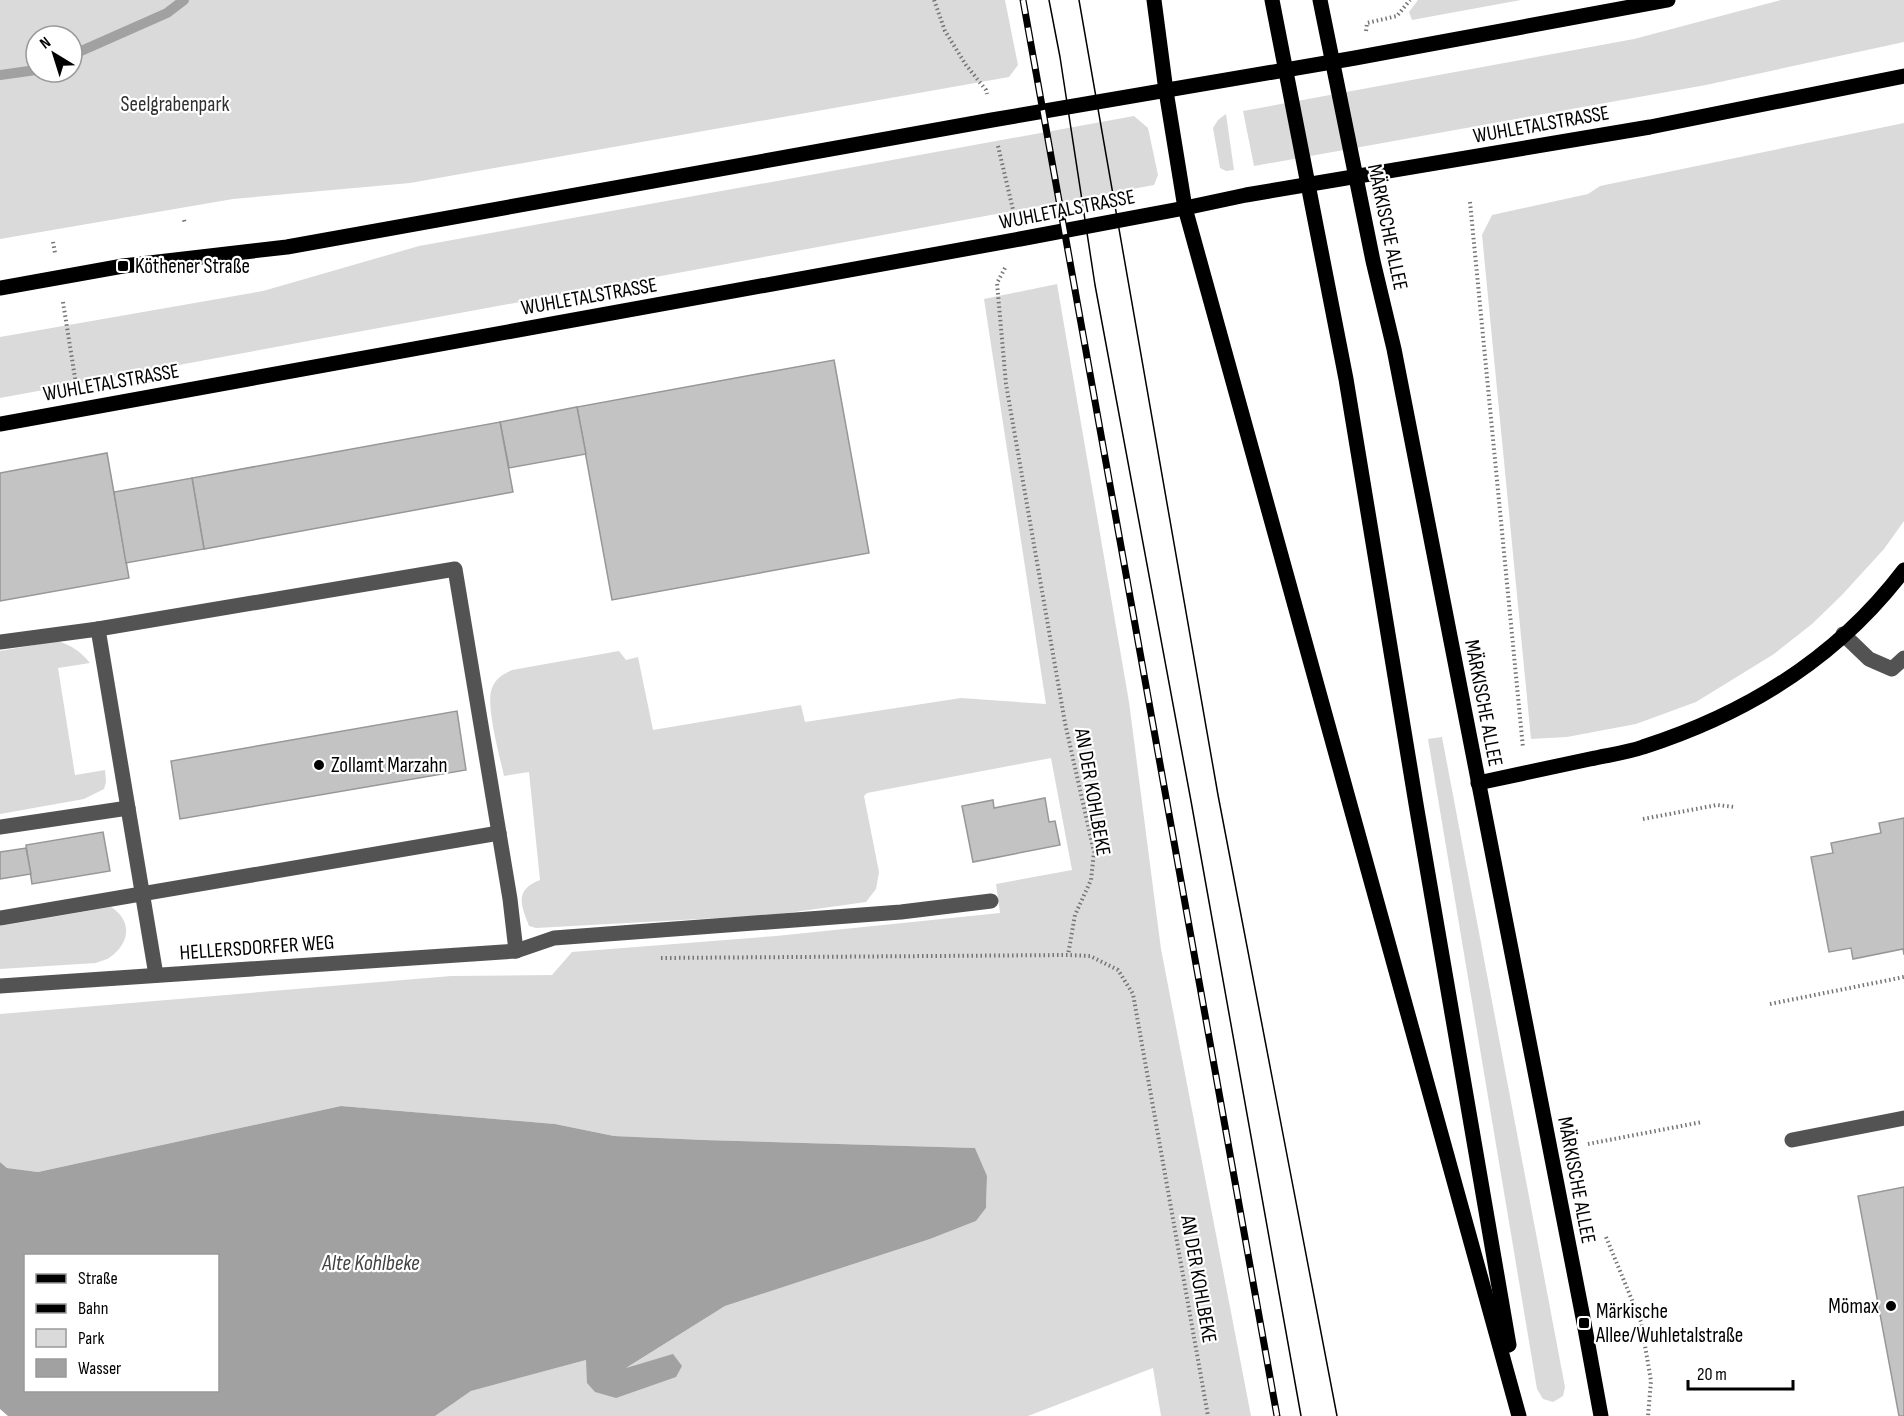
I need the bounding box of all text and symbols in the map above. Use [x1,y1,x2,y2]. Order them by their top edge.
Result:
north arrow [24,24,84,84]
text: N [36,33,55,53]
park label: Seelgrabenpark [121,92,229,117]
street label: WUHLETALSTRASSE [1471,100,1611,149]
street label: MÄRKISCHE ALLEE [1362,162,1413,293]
street label: WUHLETALSTRASSE [997,184,1137,235]
place label: Köthener Straße [135,254,250,279]
marker: Köthener Straße [116,259,130,273]
street label: WUHLETALSTRASSE [519,272,659,321]
street label: WUHLETALSTRASSE [41,358,181,407]
street label: MÄRKISCHE ALLEE [1459,638,1508,769]
street label: AN DER KOHLBEKE [1069,725,1116,858]
place label: Zollamt Marzahn [331,753,447,778]
marker: Zollamt Marzahn [312,758,326,772]
street label: HELLERSDORFER WEG [179,930,335,965]
street label: MÄRKISCHE ALLEE [1552,1115,1601,1246]
street label: AN DER KOHLBEKE [1175,1212,1222,1345]
water label: Alte Kohlbeke [321,1250,420,1277]
legend [24,1254,219,1392]
text: Straße [78,1268,118,1289]
place label: Mömax [1828,1294,1879,1319]
text: Bahn [78,1298,108,1319]
place label: Märkische Allee/Wuhletalstraße [1595,1299,1743,1348]
marker: Mömax [1884,1299,1898,1313]
marker: Märkische Allee/Wuhletalstraße [1577,1316,1591,1330]
text: Park [78,1328,104,1349]
scale bar [1688,1353,1793,1391]
text: Wasser [78,1358,121,1379]
text: 20 m [1697,1364,1727,1385]

